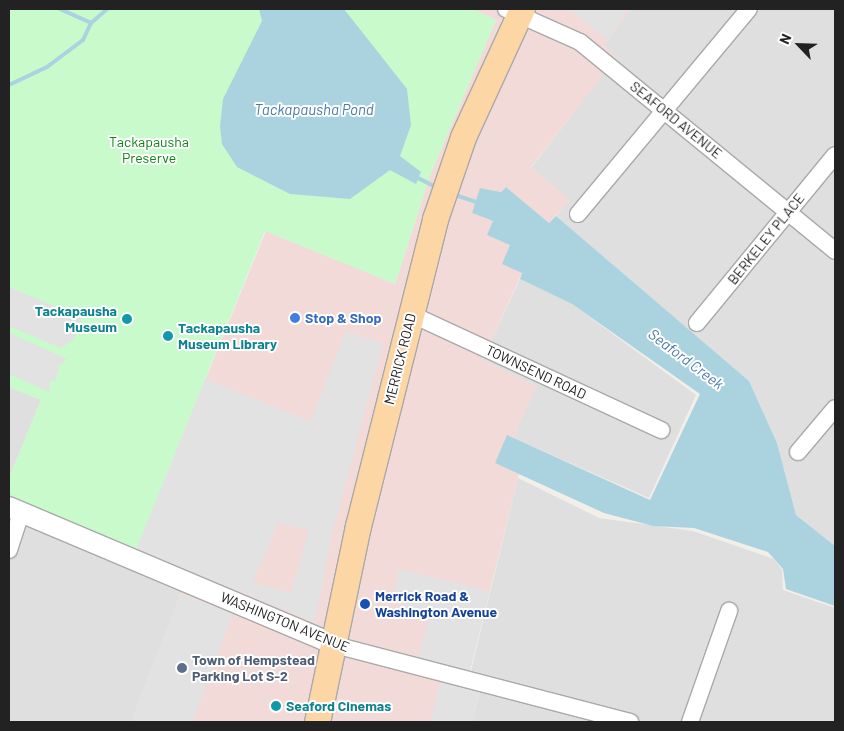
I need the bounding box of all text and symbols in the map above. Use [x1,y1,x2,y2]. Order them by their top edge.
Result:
north arrow [774,20,824,70]
text: N [775,31,794,46]
street label: SEAFORD AVENUE [627,78,725,162]
water label: Tackapausha Pond [254,101,374,119]
park label: Tackapausha Preserve [109,134,189,166]
street label: BERKELEY PLACE [724,190,808,288]
place label: Tackapausha Museum [35,303,117,336]
place label: Stop & Shop [305,310,381,326]
marker: Stop & Shop [289,312,301,324]
street label: MERRICK ROAD [381,312,419,406]
marker: Tackapausha Museum [121,313,133,325]
place label: Tackapausha Museum Library [178,320,277,352]
water label: Seaford Creek [645,325,727,393]
marker: Tackapausha Museum Library [162,330,174,342]
street label: TOWNSEND ROAD [483,341,589,403]
street label: WASHINGTON AVENUE [218,588,352,656]
place label: Merrick Road & Washington Avenue [375,588,497,620]
marker: Merrick Road & Washington Avenue [359,598,371,610]
place label: Town of Hempstead Parking Lot S-2 [192,652,315,684]
marker: Town of Hempstead Parking Lot S-2 [176,662,188,674]
place label: Seaford Cinemas [286,698,391,714]
marker: Seaford Cinemas [270,700,282,712]

